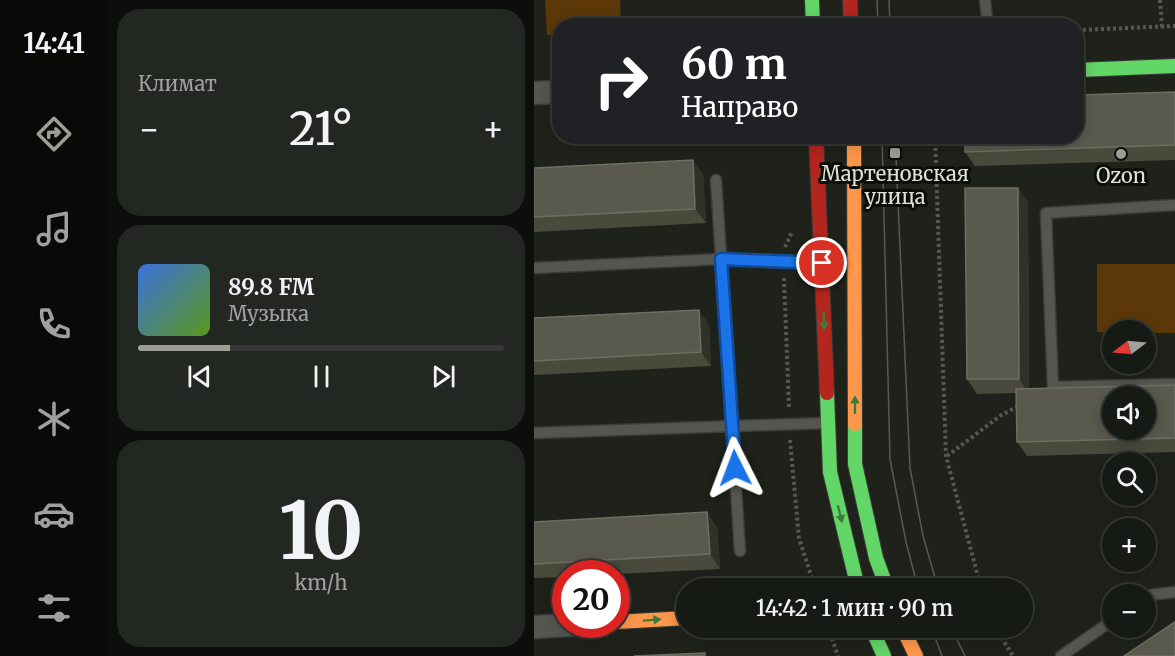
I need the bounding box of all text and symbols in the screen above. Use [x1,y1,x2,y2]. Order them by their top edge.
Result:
text: 14:41 [23,26,85,60]
text: 60 m [681,38,787,90]
icon: right [582,42,660,120]
text: Климат [138,71,217,96]
text: Направо [681,90,798,124]
text: 21° [289,101,353,157]
text: − [138,109,160,150]
text: + [482,109,504,150]
icon: directions [33,113,75,155]
marker: Мартеновская улица [888,146,902,160]
marker: Ozon [1114,147,1128,161]
place label: Мартеновская улица [821,161,969,209]
place label: Ozon [1096,163,1146,188]
icon: music [33,208,75,250]
pin [796,237,847,288]
icon: arrive [805,246,838,279]
text: 89.8 FM [228,273,314,301]
text: Музыка [228,301,309,326]
icon: phone [33,303,75,345]
one-way arrow [819,311,829,330]
north arrow [1102,320,1156,374]
map controls [1102,320,1156,638]
icon: previous [183,360,216,393]
icon: pause [305,360,338,393]
icon: next [427,360,460,393]
button: sound [1102,386,1156,440]
one-way arrow [850,396,860,415]
icon: climate [33,398,75,440]
position arrow [703,436,767,500]
button: search [1102,452,1156,506]
text: 10 [279,482,363,580]
icon: car [33,493,75,535]
one-way arrow [836,505,846,524]
button: + [1102,518,1156,572]
speed limit sign: 20 [552,560,630,638]
text: km/h [295,570,347,595]
button: − [1102,584,1156,638]
icon: filters [33,587,75,629]
text: 14:42 · 1 мин · 90 m [756,594,953,622]
one-way arrow [642,615,661,624]

